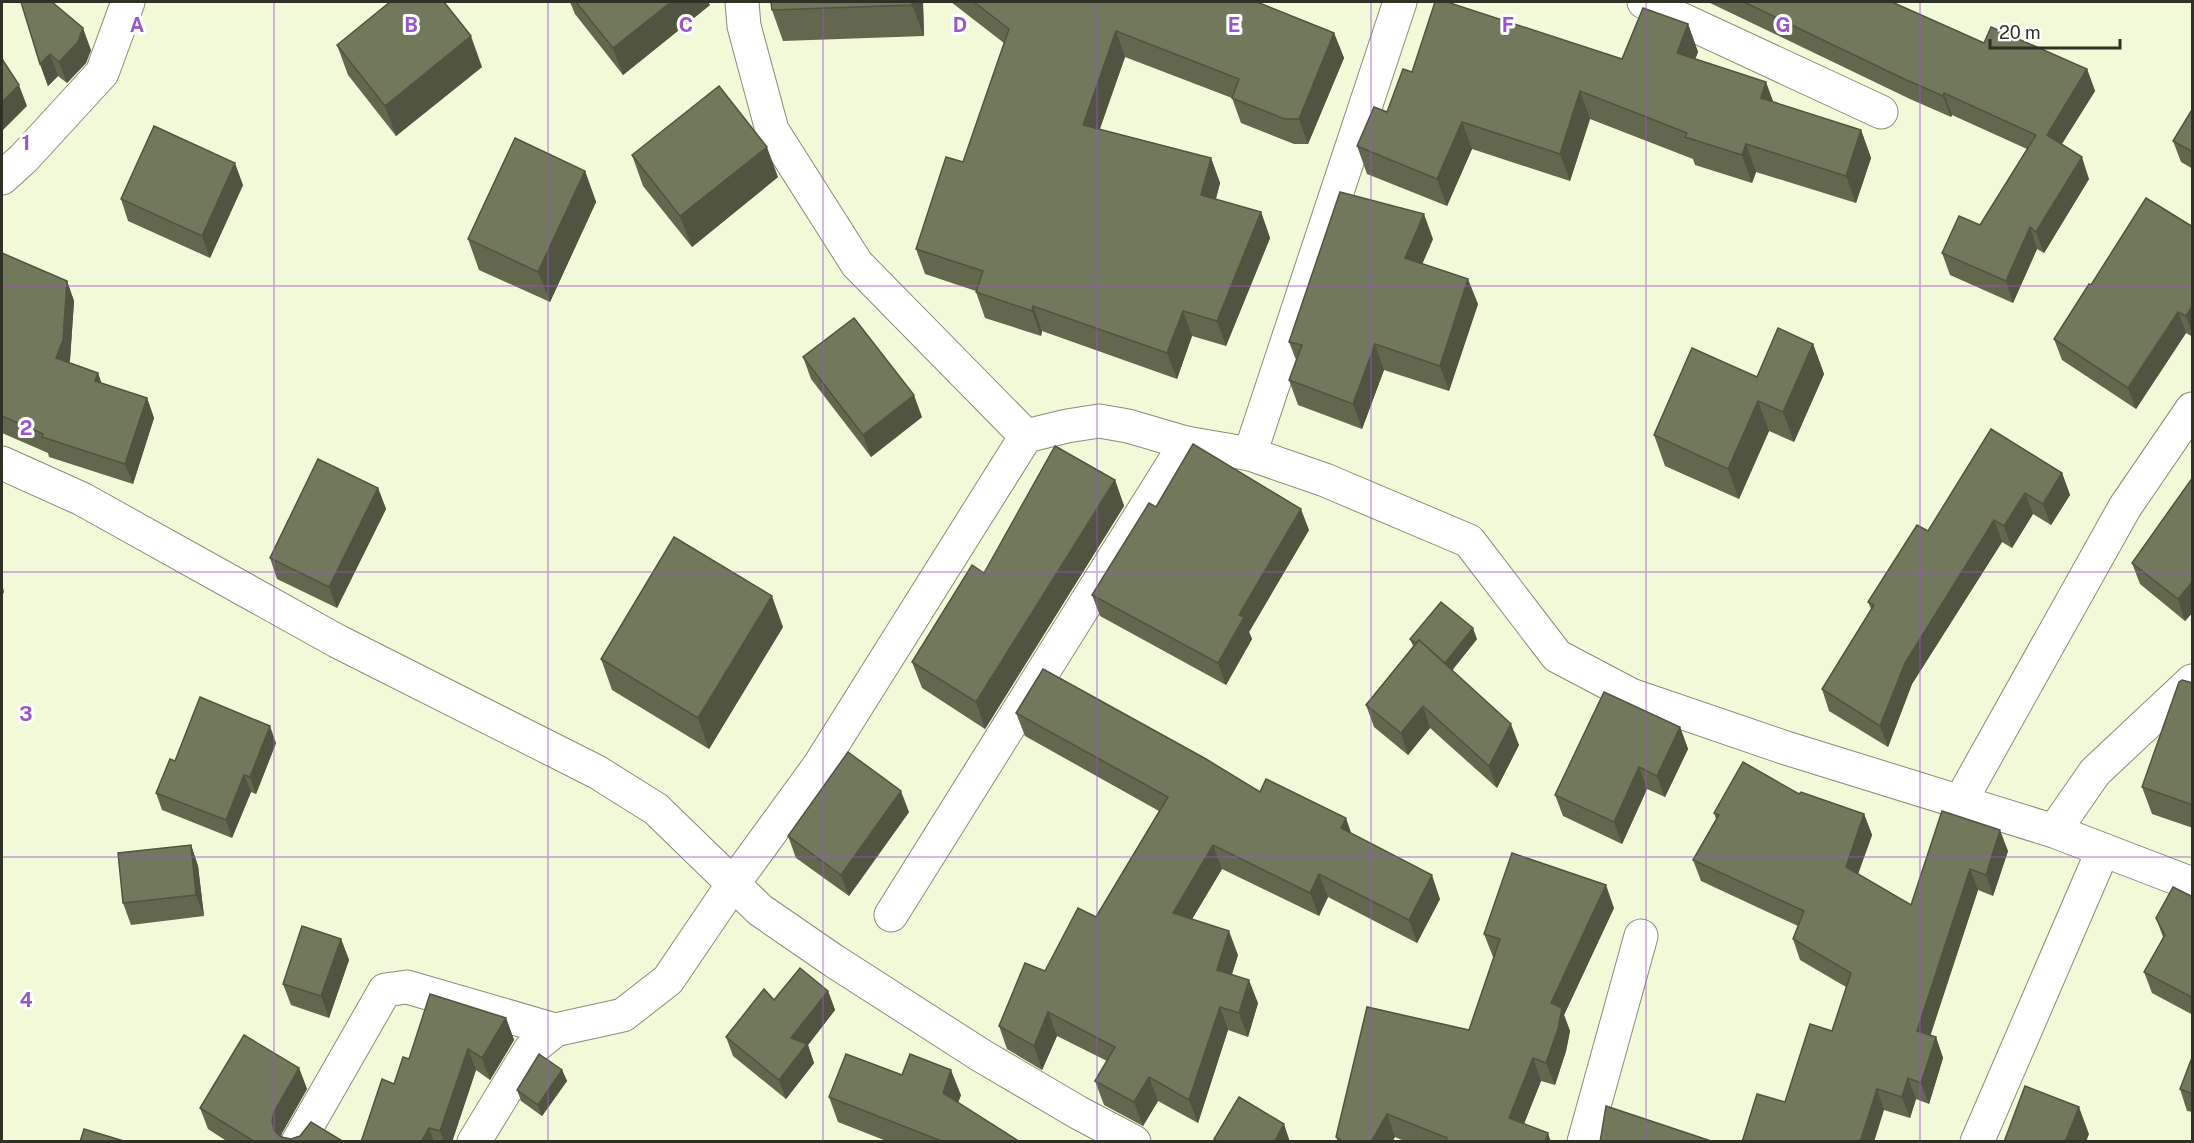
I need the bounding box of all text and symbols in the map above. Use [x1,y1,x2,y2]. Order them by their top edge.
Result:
scale bar [1990,12,2120,50]
text: A [130,13,144,37]
text: B [404,13,418,37]
text: C [679,13,693,37]
text: D [953,13,967,37]
text: E [1228,13,1240,37]
text: F [1502,13,1514,37]
text: G [1775,13,1791,37]
text: 20 m [1999,22,2041,43]
text: 1 [22,131,30,155]
text: 2 [20,416,32,440]
text: 3 [19,702,33,726]
text: 4 [19,988,33,1012]

